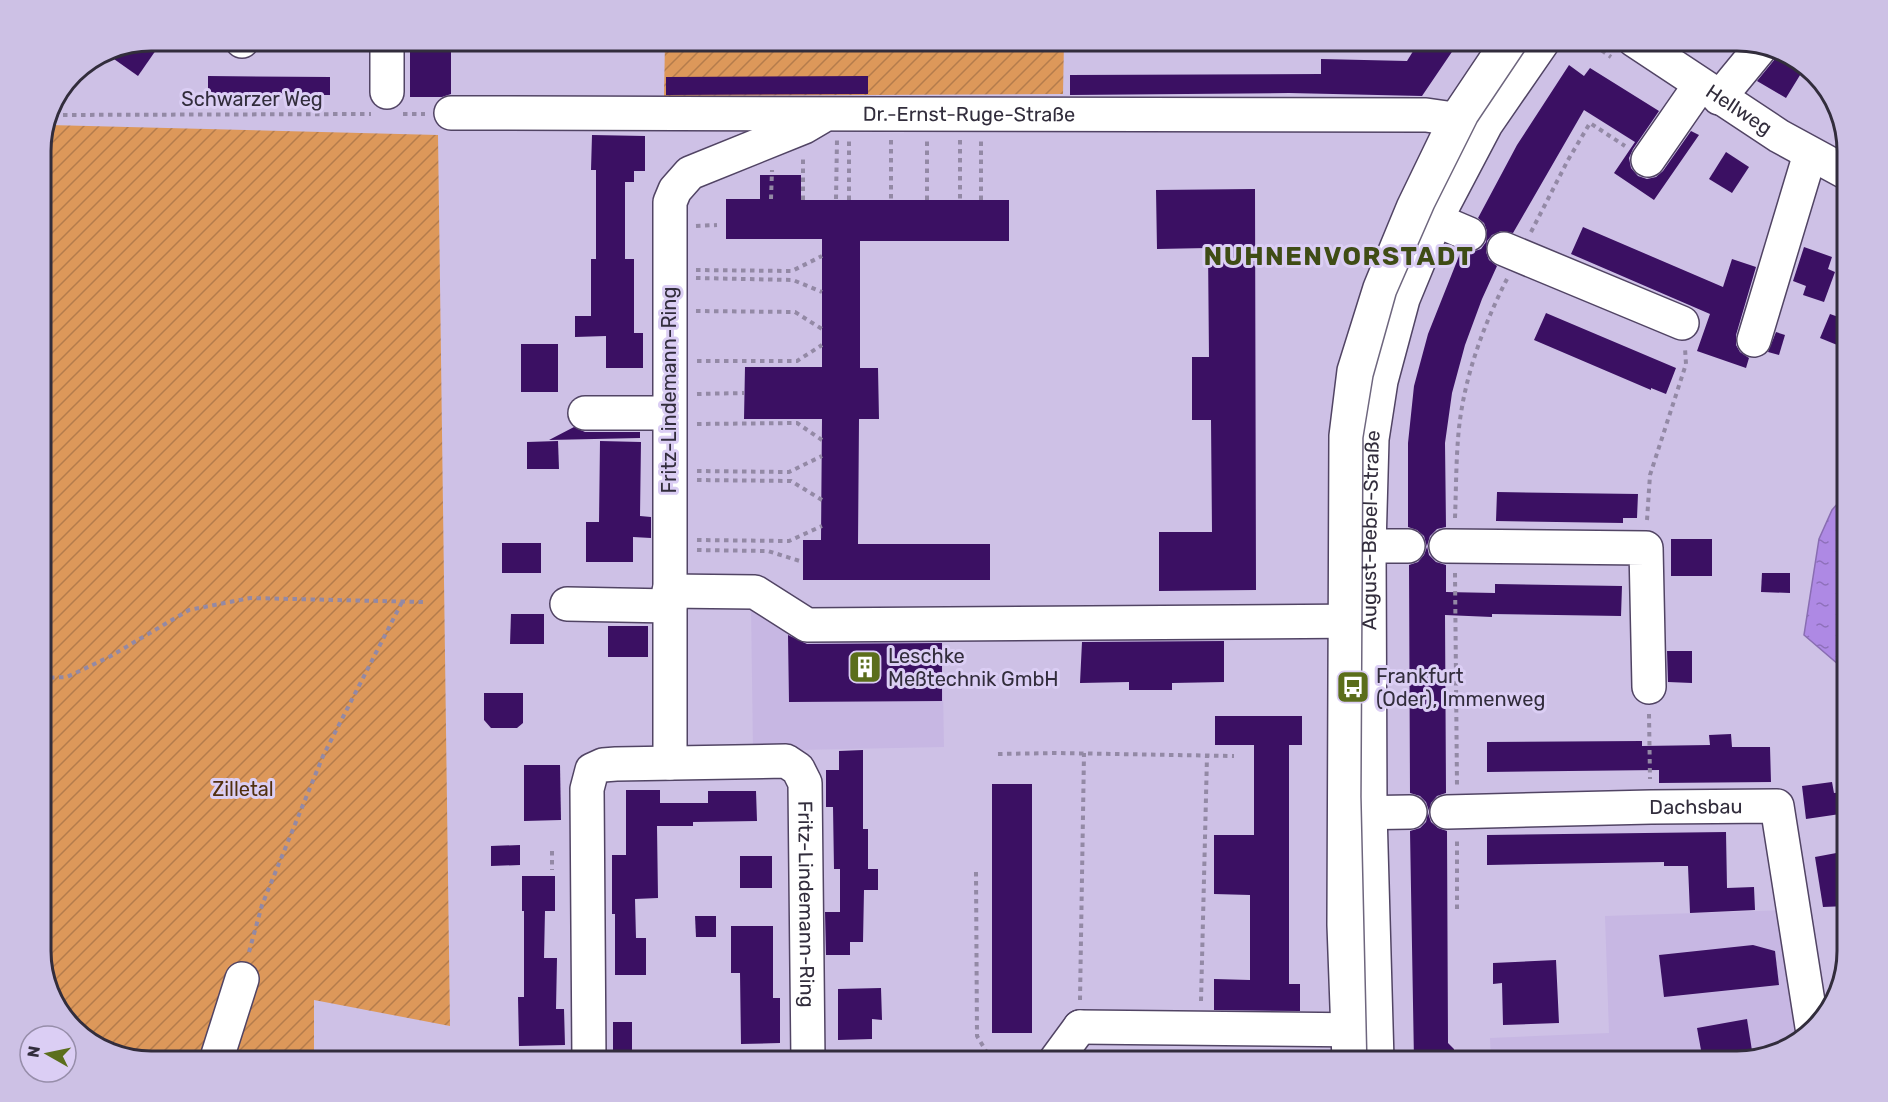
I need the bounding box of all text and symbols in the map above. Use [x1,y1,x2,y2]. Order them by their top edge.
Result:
street label: Hellweg [1702,79,1777,140]
street label: Schwarzer Weg [181,87,323,111]
street label: Dr.-Ernst-Ruge-Straße [863,102,1075,126]
district label: NUHNENVORSTADT [1204,241,1474,272]
street label: Fritz-Lindemann-Ring [657,287,681,493]
street label: August-Bebel-Straße [1357,428,1385,630]
place label: Leschke Meßtechnik GmbH [888,644,1059,691]
building icon: Leschke Meßtechnik GmbH [847,649,883,685]
place label: Frankfurt (Oder), Immenweg [1376,664,1545,711]
bus stop icon: Frankfurt (Oder), Immenweg [1335,669,1371,705]
park label: Zilletal [212,777,274,801]
street label: Dachsbau [1649,794,1743,819]
street label: Fritz-Lindemann-Ring [793,801,819,1008]
north arrow [18,1024,78,1084]
text: N [23,1045,44,1059]

